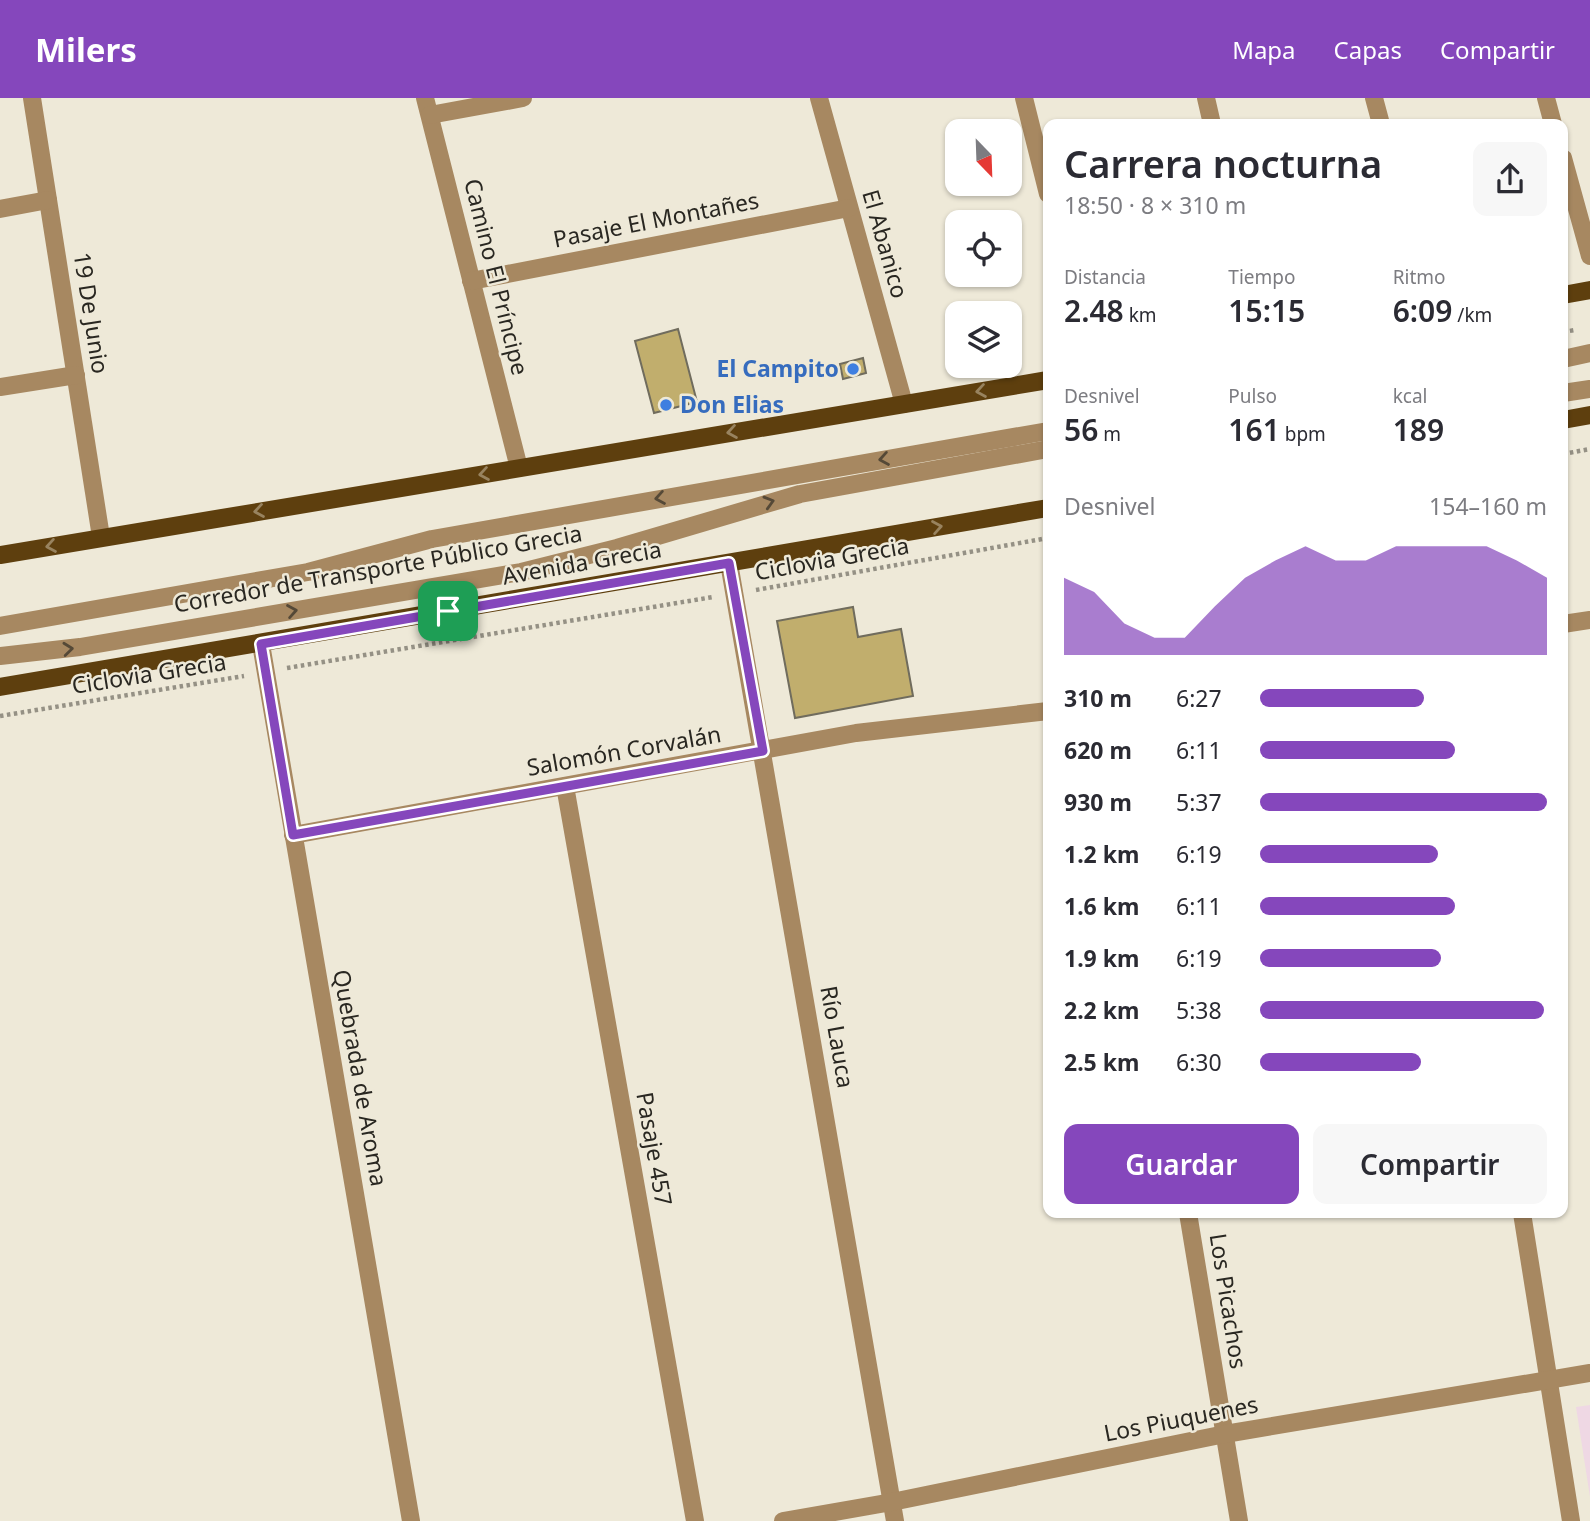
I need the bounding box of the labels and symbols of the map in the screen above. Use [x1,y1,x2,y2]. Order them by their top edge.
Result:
north arrow [945,119,1022,196]
street label: Camino El Príncipe [457,175,537,378]
street label: Pasaje El Montañes [550,183,761,255]
street label: El Abanico [855,186,917,302]
street label: 19 De Junio [67,250,117,376]
place label: El Campito [717,352,839,384]
marker: El Campito [845,361,861,377]
one-way arrow [975,383,987,398]
place label: Don Elias [680,388,784,420]
marker: Don Elias [658,397,674,413]
one-way arrow [726,424,738,439]
one-way arrow [879,451,891,466]
one-way arrow [478,466,490,481]
one-way arrow [654,490,666,505]
one-way arrow [763,496,775,511]
one-way arrow [253,503,265,518]
street label: Corredor de Transporte Público Grecia [171,516,584,620]
one-way arrow [931,520,943,535]
street label: Ciclovia Grecia [752,529,911,587]
street label: Avenida Grecia [500,532,664,592]
one-way arrow [45,538,57,553]
pin [418,581,478,641]
one-way arrow [286,605,298,620]
one-way arrow [62,641,74,656]
street label: Ciclovia Grecia [69,645,228,701]
street label: Salomón Corvalán [524,717,723,783]
street label: Quebrada de Aroma [326,967,396,1189]
street label: Río Lauca [813,983,863,1090]
street label: Pasaje 457 [629,1089,681,1208]
street label: Los Picachos [1202,1231,1256,1371]
street label: Los Piuquenes [1101,1387,1261,1449]

